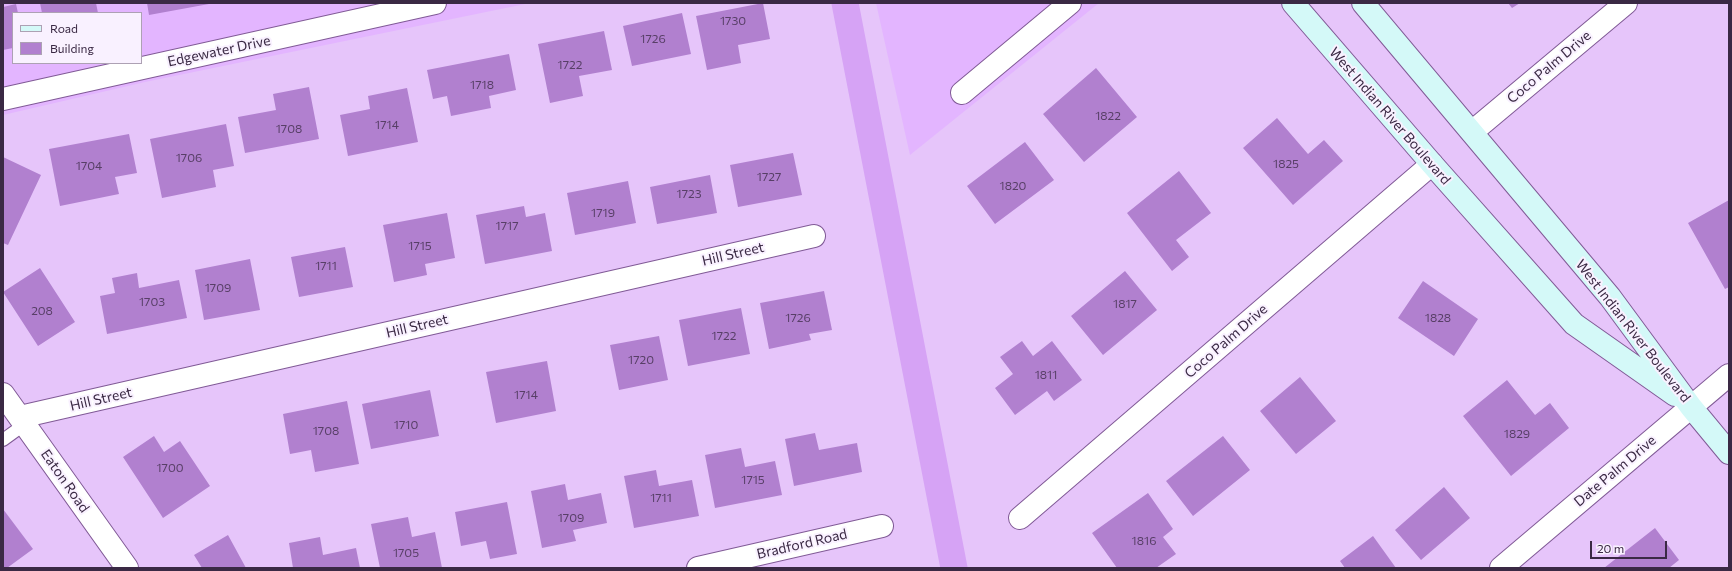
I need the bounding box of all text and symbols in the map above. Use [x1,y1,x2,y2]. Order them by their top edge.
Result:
legend [12,12,142,64]
house number: 1730 [720,14,746,28]
text: Road [50,21,78,35]
street label: Coco Palm Drive [1504,27,1594,107]
street label: Edgewater Drive [166,32,272,70]
house number: 1726 [640,32,666,46]
text: Building [50,41,94,55]
street label: West Indian River Boulevard [1326,44,1454,188]
house number: 1722 [558,58,582,72]
house number: 1718 [470,78,494,92]
house number: 1822 [1095,109,1121,123]
house number: 1714 [375,118,399,132]
house number: 1708 [276,122,302,136]
house number: 1706 [176,151,202,165]
house number: 1825 [1273,157,1299,171]
house number: 1704 [76,159,102,173]
house number: 1727 [757,170,781,184]
house number: 1820 [1000,179,1026,193]
house number: 1723 [677,187,701,201]
house number: 1719 [591,206,615,220]
house number: 1717 [496,219,518,233]
house number: 1715 [408,239,432,253]
street label: Hill Street [700,239,766,269]
street label: West Indian River Boulevard [1572,256,1694,406]
house number: 1711 [315,259,337,273]
house number: 1709 [205,281,231,295]
house number: 1703 [139,295,165,309]
house number: 1817 [1113,297,1137,311]
street label: Coco Palm Drive [1181,300,1271,382]
house number: 208 [31,304,53,318]
street label: Hill Street [384,311,450,341]
house number: 1726 [785,311,811,325]
house number: 1828 [1425,311,1451,325]
house number: 1722 [712,329,736,343]
house number: 1720 [628,353,654,367]
house number: 1811 [1035,368,1057,382]
street label: Hill Street [68,384,134,414]
house number: 1714 [514,388,538,402]
house number: 1710 [394,418,418,432]
house number: 1708 [313,424,339,438]
house number: 1829 [1504,427,1530,441]
street label: Date Palm Drive [1571,432,1659,510]
street label: Eaton Road [37,446,93,516]
house number: 1700 [156,461,184,475]
house number: 1715 [741,473,765,487]
house number: 1711 [650,491,672,505]
house number: 1709 [558,511,584,525]
street label: Bradford Road [755,525,849,563]
scale bar [1592,533,1669,559]
house number: 1816 [1132,534,1156,548]
text: 20 m [1597,541,1624,555]
house number: 1705 [393,546,419,560]

